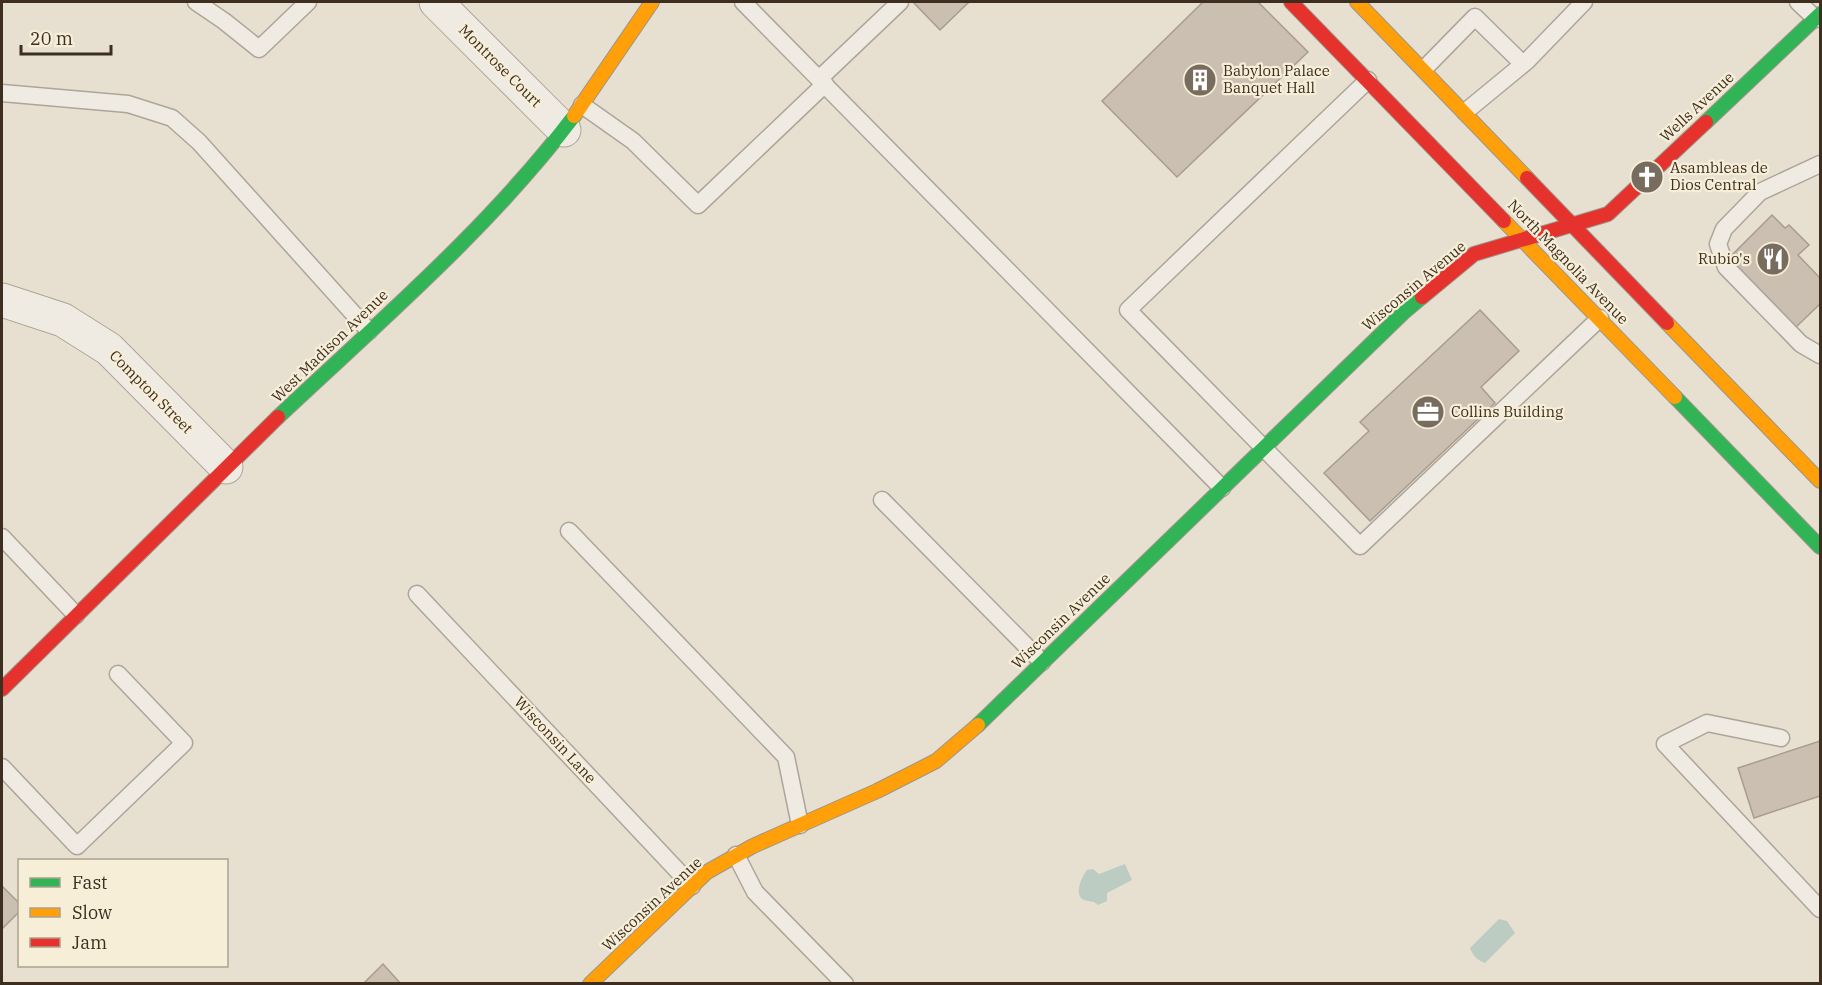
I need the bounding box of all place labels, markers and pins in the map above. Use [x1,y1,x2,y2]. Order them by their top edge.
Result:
place label: Babylon Palace Banquet Hall [1223,61,1330,97]
building icon: Babylon Palace Banquet Hall [1182,62,1218,98]
place label: Asambleas de Dios Central [1670,158,1768,194]
church icon: Asambleas de Dios Central [1629,159,1665,195]
restaurant icon: Rubio's [1755,241,1791,277]
place label: Rubio's [1698,249,1750,268]
office icon: Collins Building [1410,394,1446,430]
place label: Collins Building [1451,402,1563,421]

